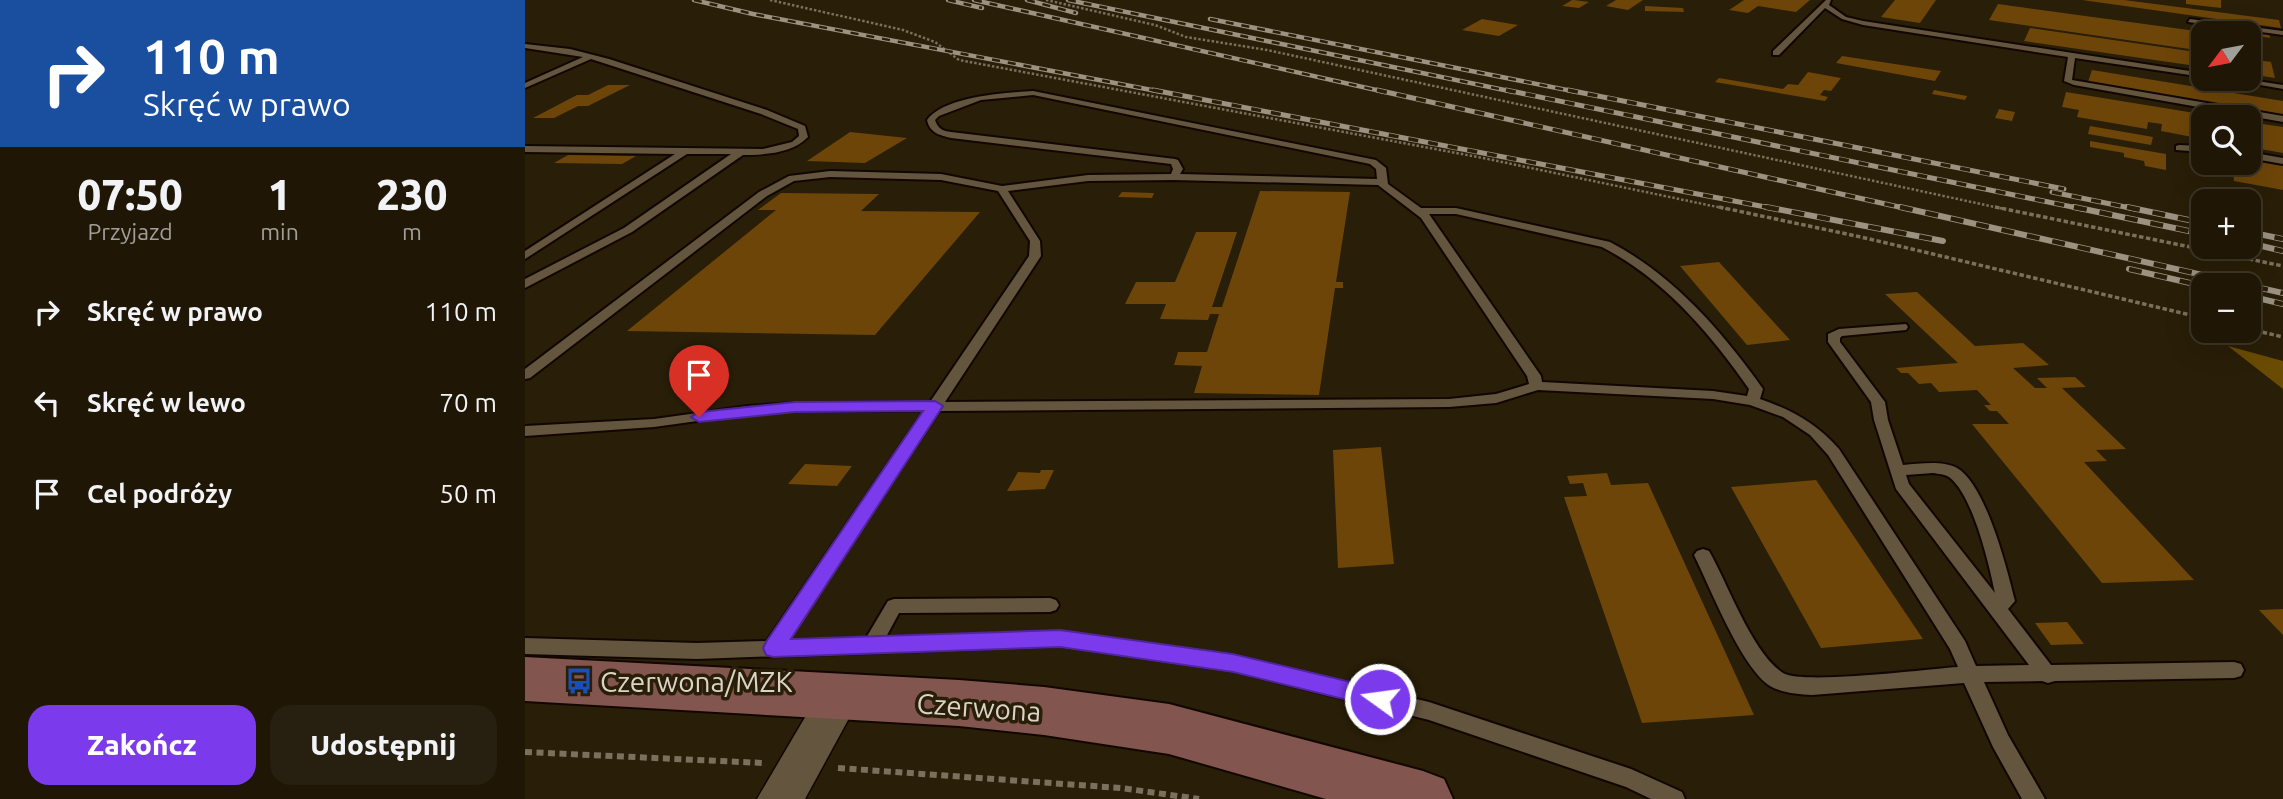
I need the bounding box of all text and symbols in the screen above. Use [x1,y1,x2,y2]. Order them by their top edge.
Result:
north arrow [2191,21,2261,91]
map controls [2191,21,2261,343]
icon: right [28,28,119,119]
text: 110 m [143,28,280,83]
text: Skręć w prawo [143,86,351,122]
button: search [2191,105,2261,175]
text: 07:50 [78,171,183,218]
text: 1 [268,171,291,218]
text: 230 [376,171,447,218]
button: + [2191,189,2261,259]
text: Przyjazd [87,219,173,244]
text: min [260,219,299,244]
text: m [402,219,422,244]
button: − [2191,273,2261,343]
icon: right [28,293,66,331]
text: Skręć w prawo [87,297,263,326]
text: 110 m [425,297,497,326]
pin [669,345,729,417]
icon: arrive [680,356,718,394]
icon: left [28,384,66,422]
text: Skręć w lewo [87,388,246,417]
text: 70 m [439,388,497,417]
icon: arrive [28,475,66,513]
text: Cel podróży [87,479,232,508]
text: 50 m [439,479,497,508]
position arrow [1343,662,1417,736]
bus stop icon: Czerwona/MZK [564,666,594,696]
place label: Czerwona/MZK [600,666,792,697]
street label: Czerwona [916,687,1042,727]
button: Zakończ [28,705,256,785]
button: Udostępnij [270,705,497,785]

